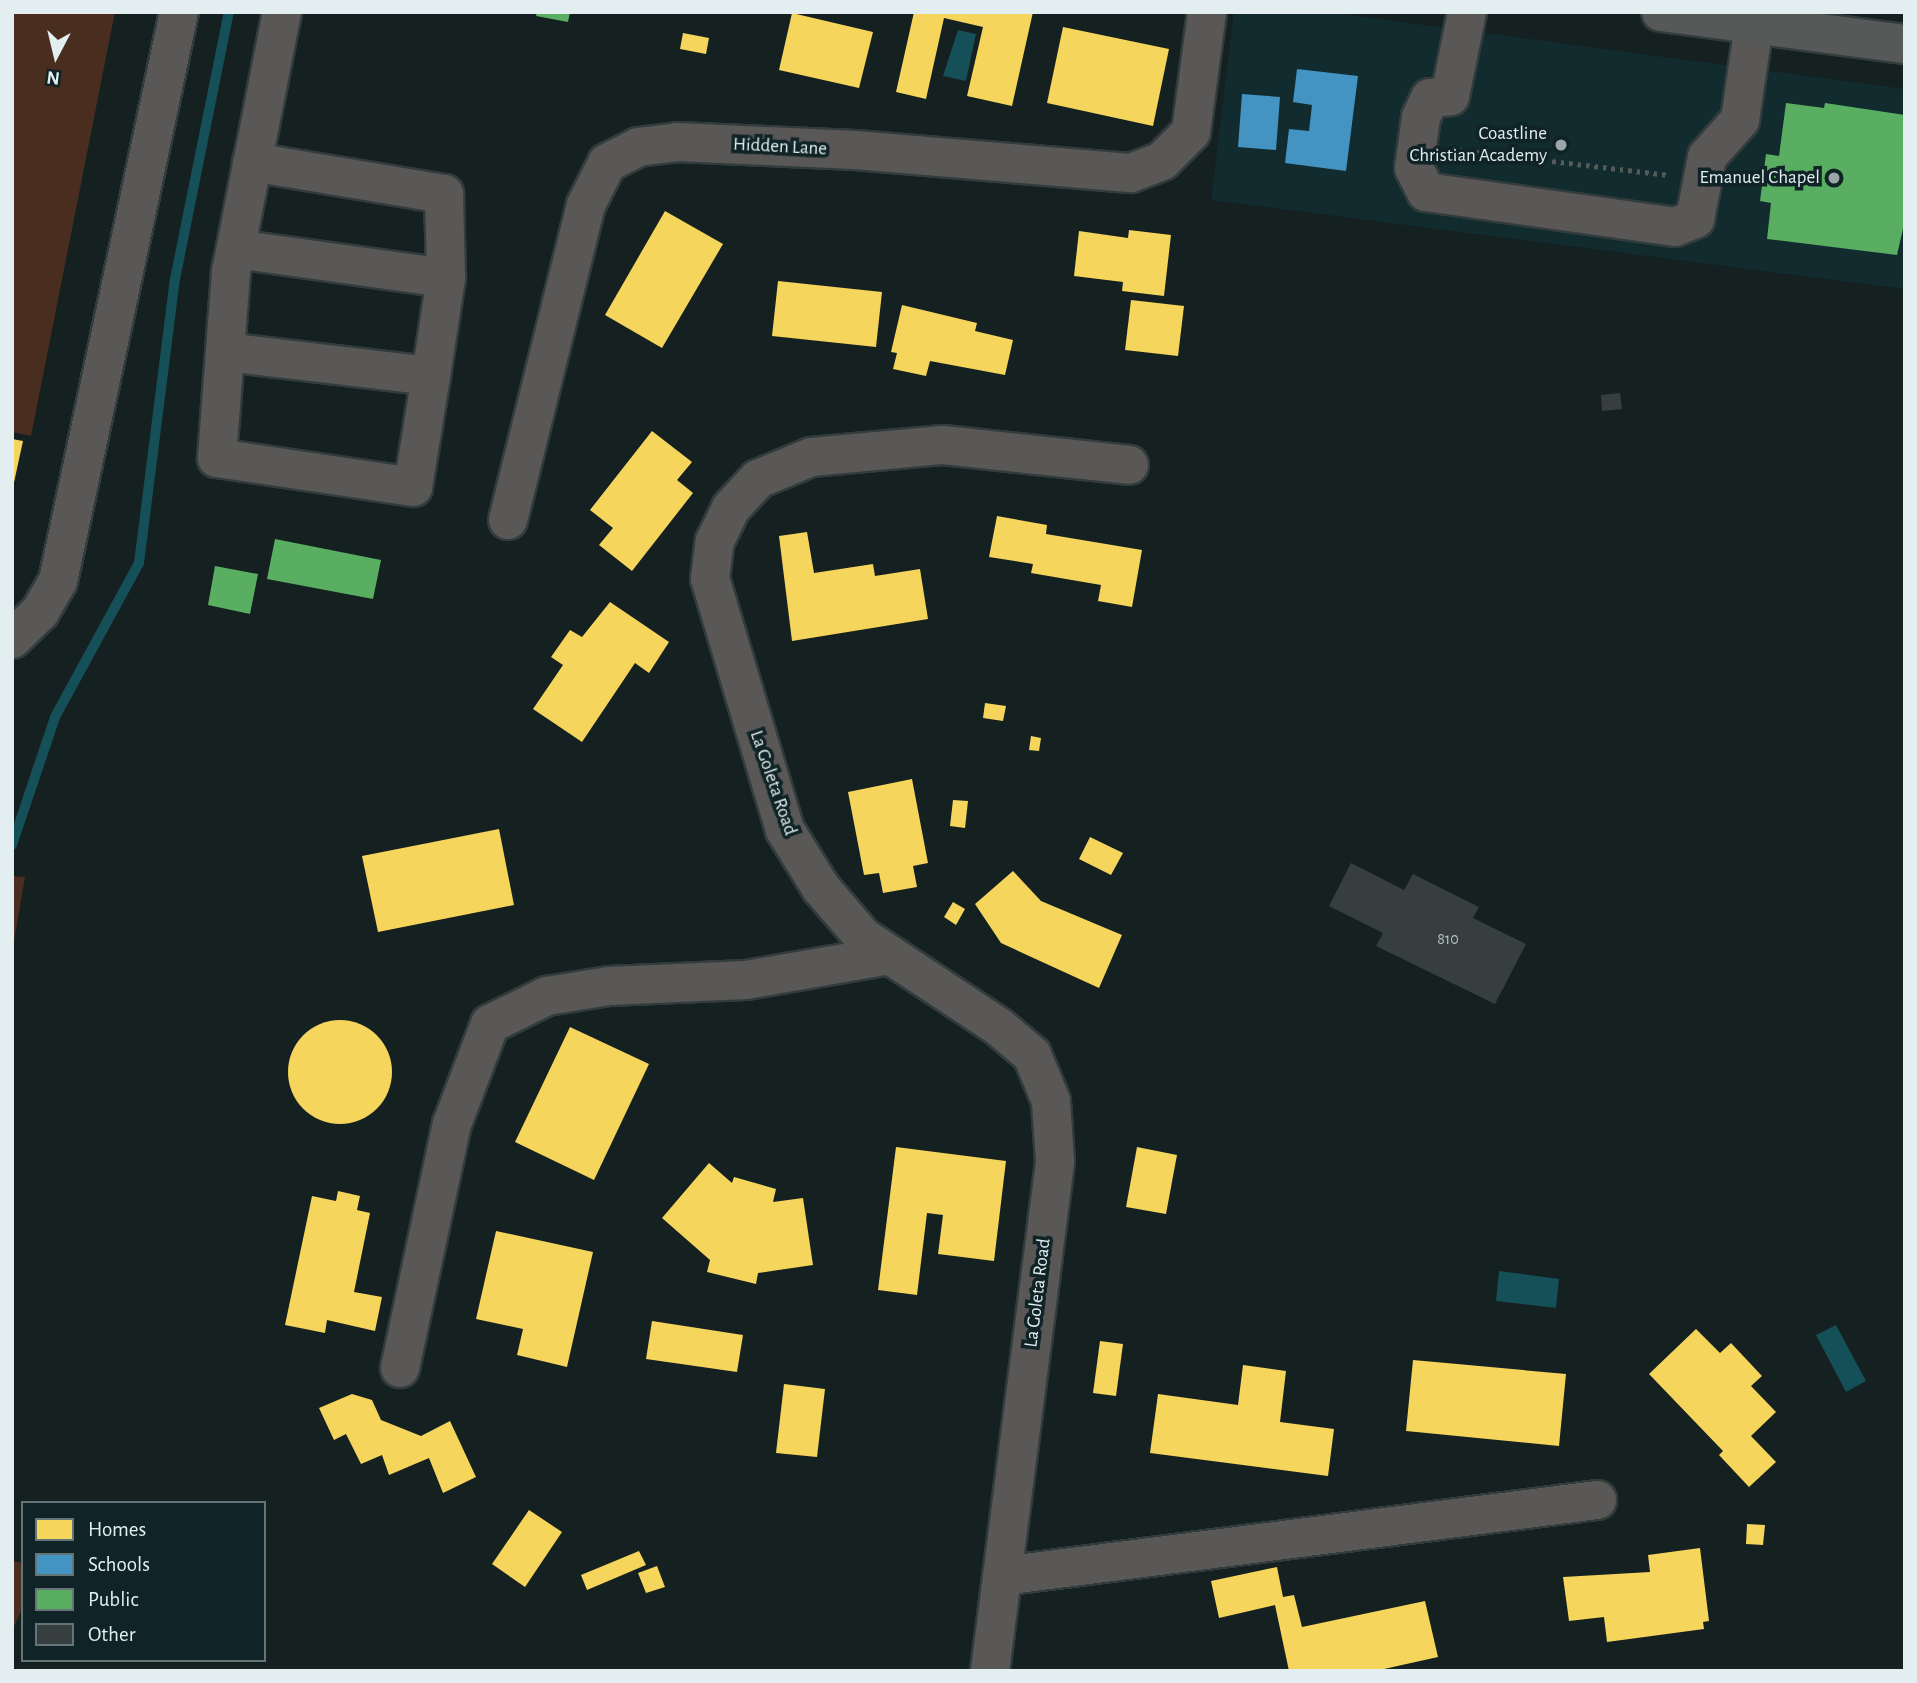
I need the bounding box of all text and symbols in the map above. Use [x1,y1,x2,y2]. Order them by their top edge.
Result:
north arrow [21,21,91,91]
text: N [46,67,61,88]
place label: Coastline Christian Academy [1409,123,1547,167]
street label: Hidden Lane [732,133,828,161]
marker: Coastline Christian Academy [1553,137,1569,153]
place label: Emanuel Chapel [1700,167,1820,189]
marker: Emanuel Chapel [1826,170,1842,186]
street label: La Goleta Road [744,728,802,838]
house number: 810 [1437,929,1459,949]
street label: La Goleta Road [1020,1237,1056,1349]
legend [21,1501,266,1662]
text: Homes [88,1519,146,1540]
text: Schools [88,1554,150,1575]
text: Public [88,1589,138,1610]
text: Other [88,1624,135,1645]

